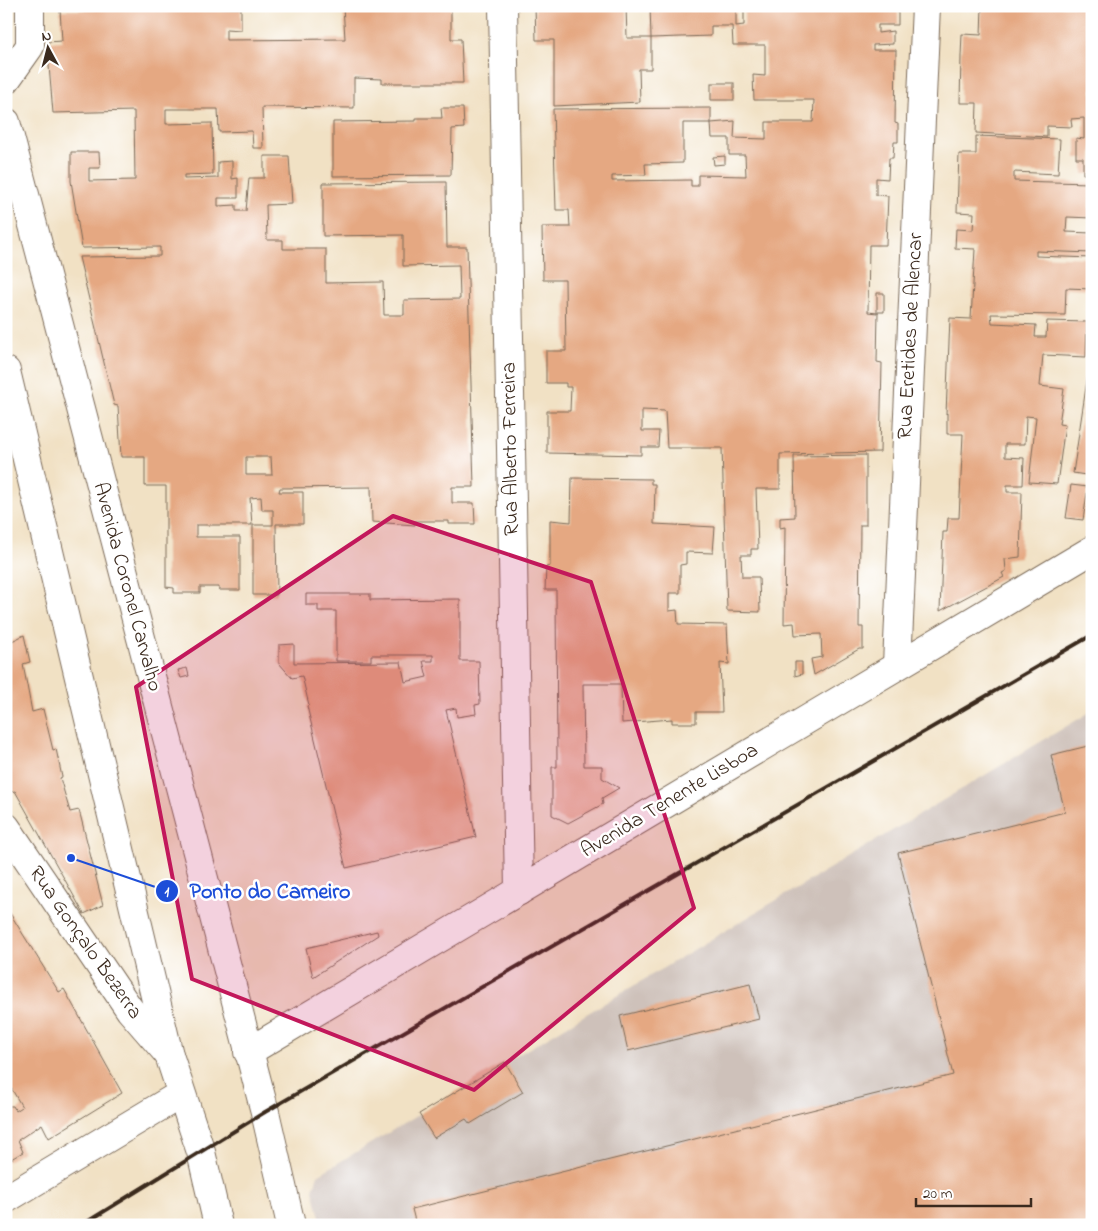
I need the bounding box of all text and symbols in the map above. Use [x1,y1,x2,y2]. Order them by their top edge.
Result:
north arrow [22,22,72,72]
text: N [41,26,53,48]
street label: Rua Eretides de Alencar [891,232,931,440]
street label: Rua Alberto Ferreira [494,362,528,536]
street label: Avenida Coronel Carvalho [85,479,169,695]
street label: Avenida Tenente Lisboa [575,736,765,866]
street label: Rua Gonçalo Bezerra [21,860,149,1026]
callout: Ponto do Carneiro [154,872,361,909]
text: Ponto do Carneiro [189,877,351,909]
text: 1 [165,881,170,903]
scale bar [916,1176,1030,1208]
text: 20 m [923,1183,953,1205]

